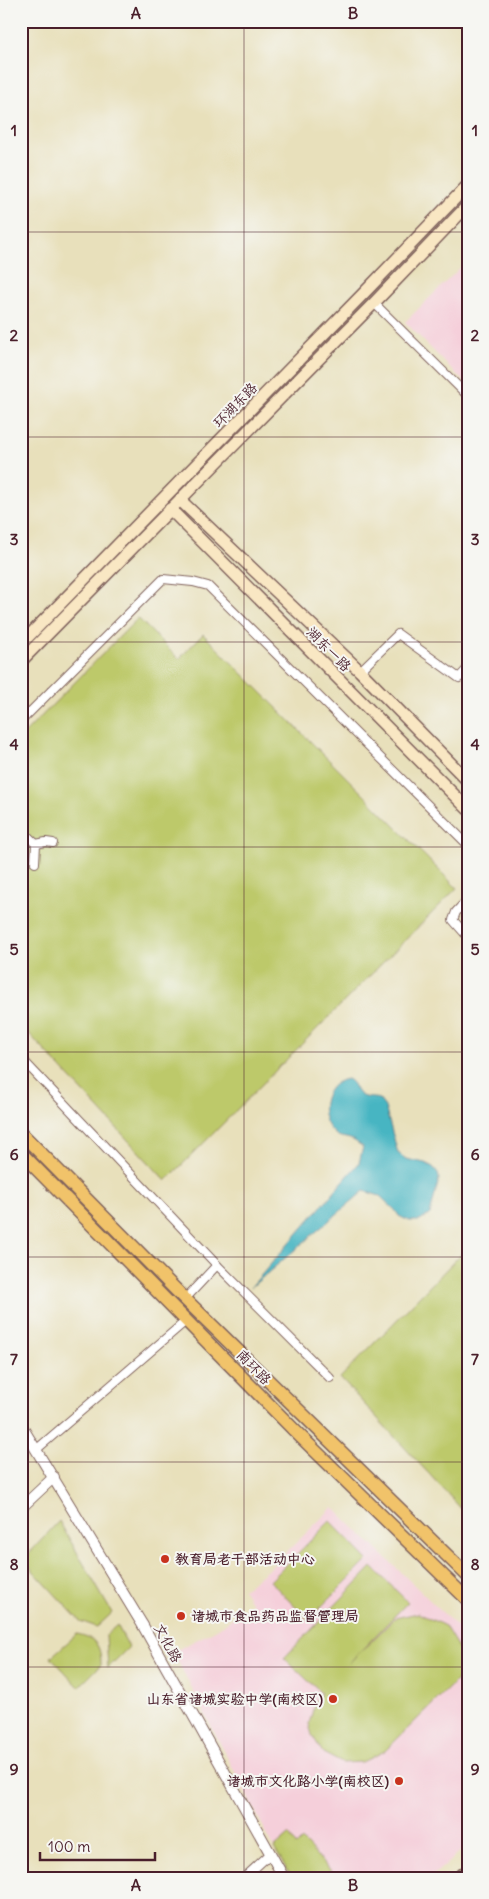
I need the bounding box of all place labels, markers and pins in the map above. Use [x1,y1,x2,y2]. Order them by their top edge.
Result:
place label: 教育局老干部活动中心 [175,1550,315,1568]
marker: 教育局老干部活动中心 [159,1553,171,1565]
place label: 诸城市食品药品监督管理局 [191,1607,359,1625]
marker: 诸城市食品药品监督管理局 [175,1610,187,1622]
place label: 山东省诸城实验中学(南校区) [147,1690,323,1708]
marker: 山东省诸城实验中学(南校区) [327,1693,339,1705]
place label: 诸城市文化路小学(南校区) [227,1772,389,1790]
marker: 诸城市文化路小学(南校区) [393,1775,405,1787]

